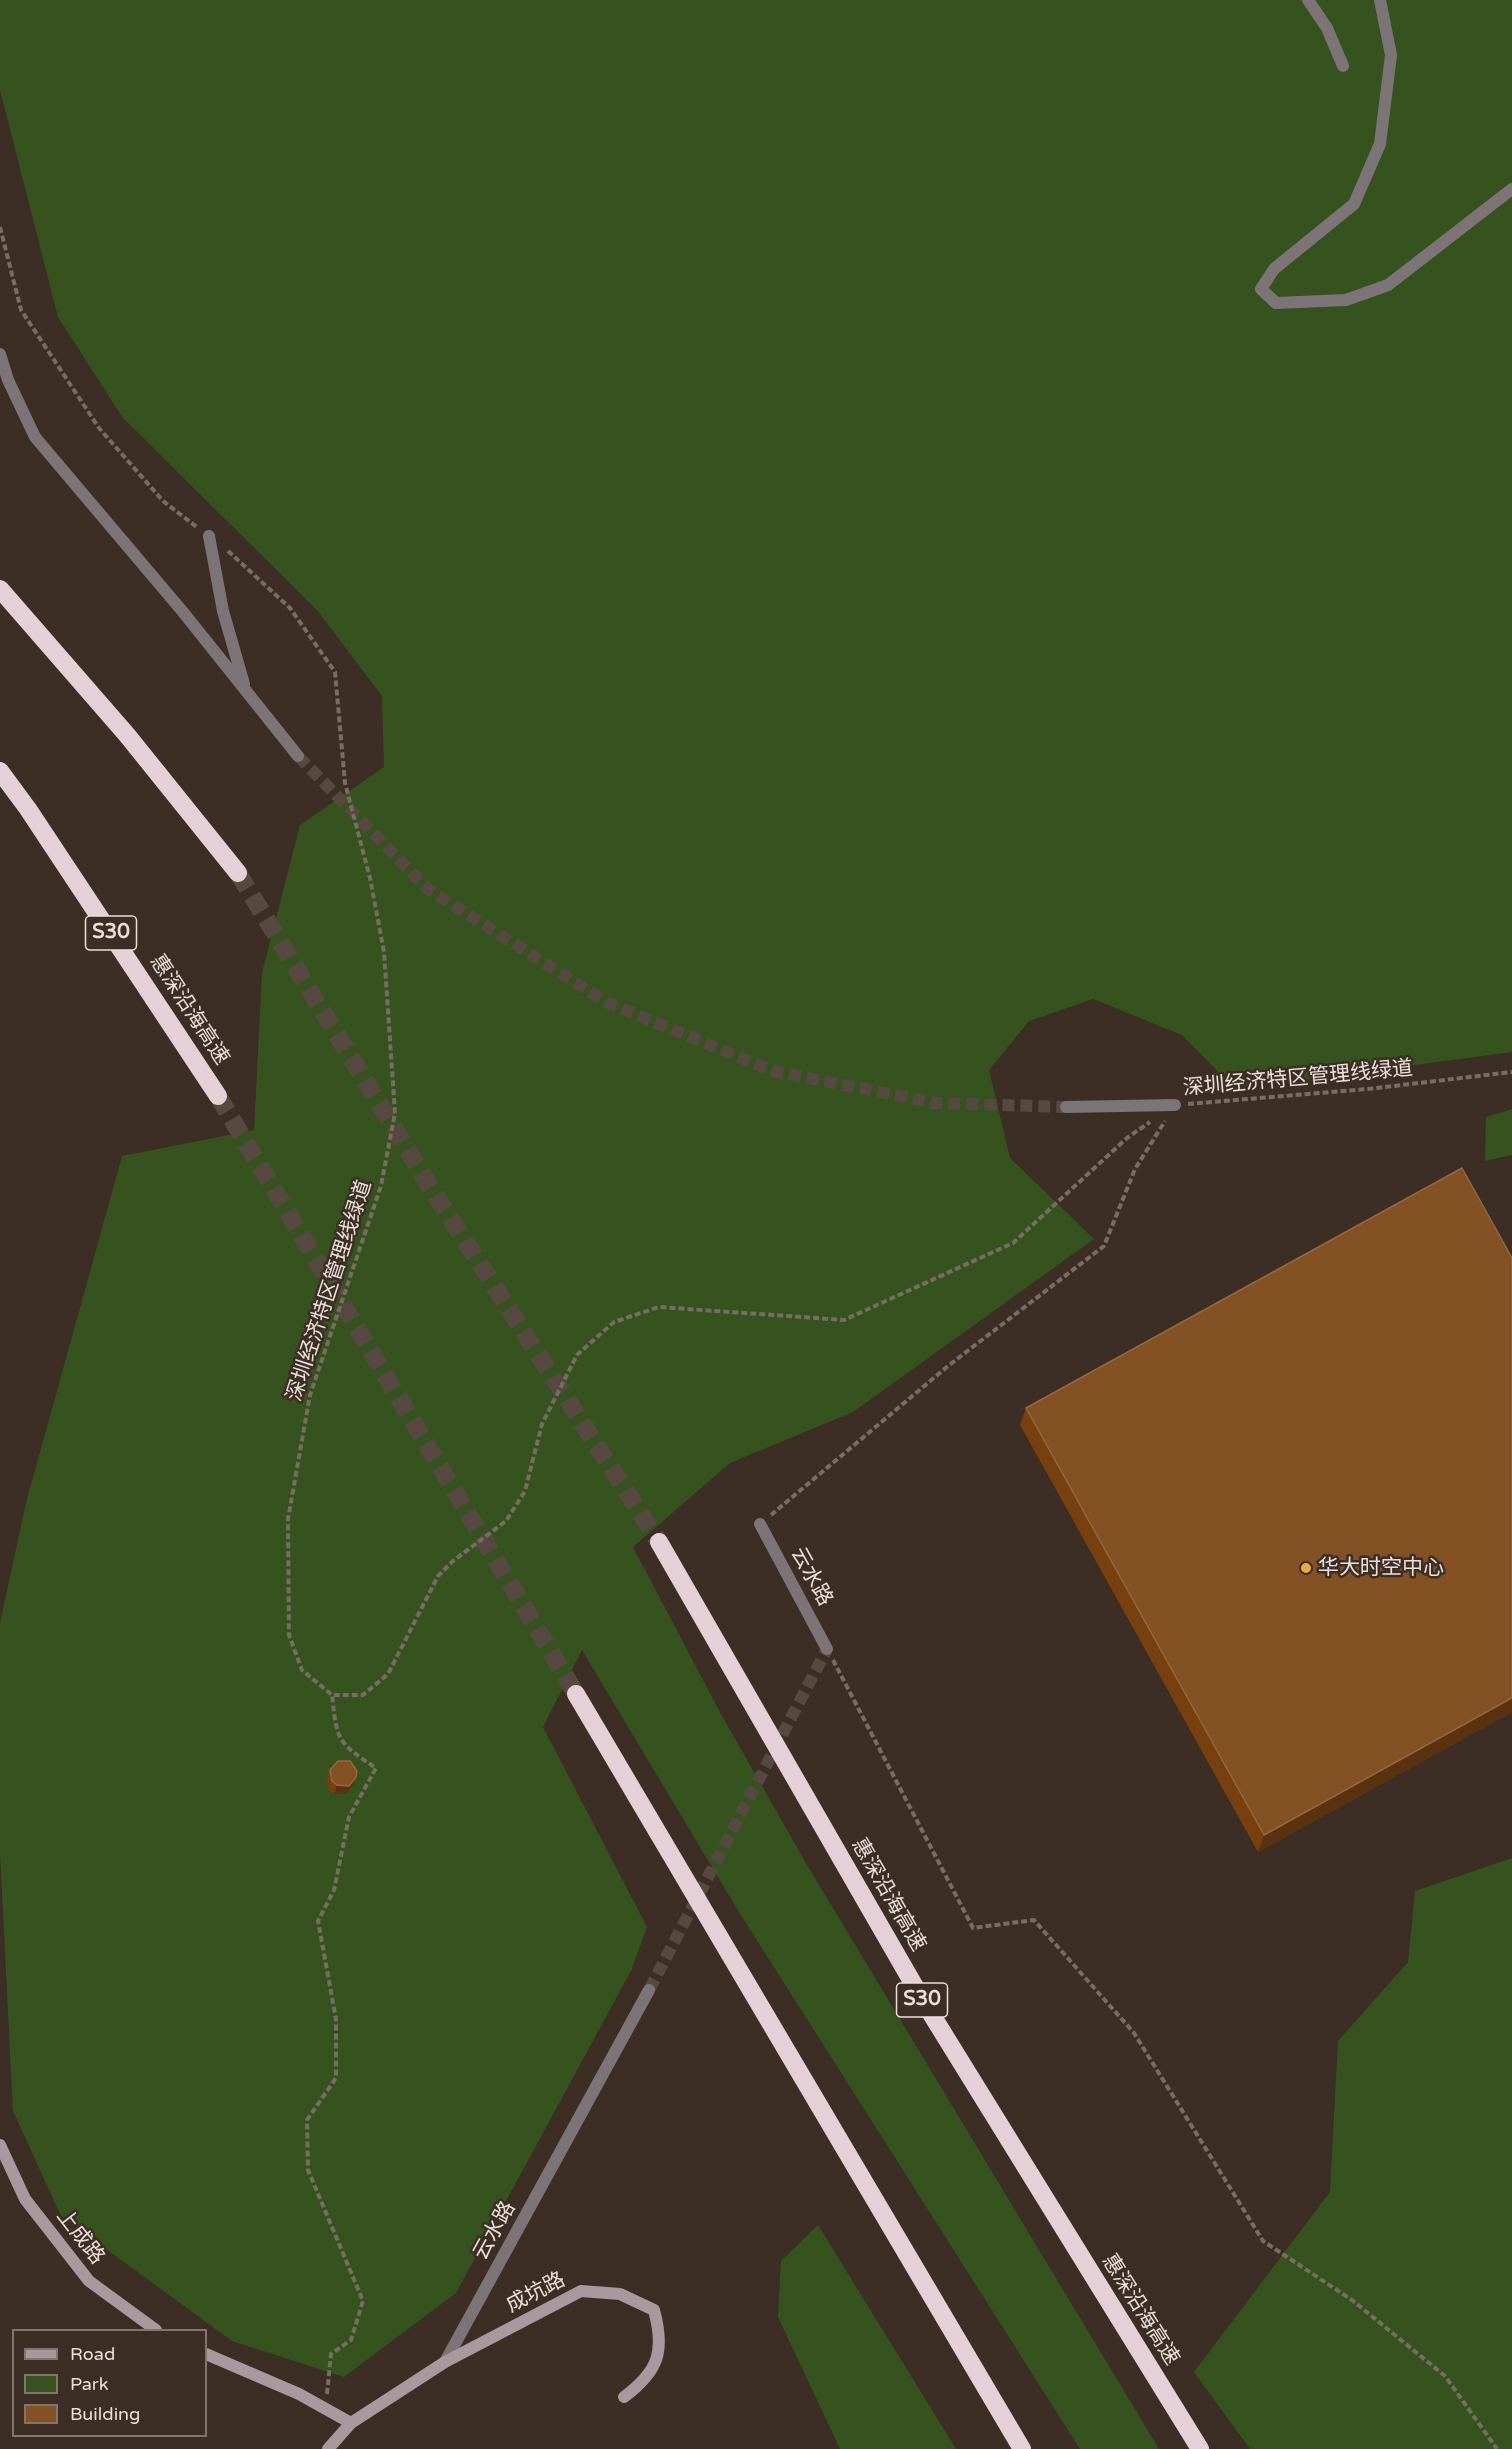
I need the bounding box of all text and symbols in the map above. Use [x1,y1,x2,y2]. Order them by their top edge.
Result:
road number: S30 [86,916,136,950]
street label: 惠深沿海高速 [144,950,234,1070]
street label: 深圳经济特区管理线绿道 [1182,1056,1414,1102]
street label: 深圳经济特区管理线绿道 [282,1177,378,1405]
street label: 云水路 [785,1543,837,1611]
place label: 华大时空中心 [1318,1555,1444,1581]
marker: 华大时空中心 [1299,1561,1313,1575]
street label: 惠深沿海高速 [846,1834,930,1956]
road number: S30 [896,1983,948,2017]
street label: 云水路 [469,2197,521,2265]
street label: 上成路 [51,2204,109,2270]
street label: 惠深沿海高速 [1096,2250,1184,2370]
street label: 成坑路 [502,2267,570,2319]
legend [12,2329,207,2437]
text: Road [70,2343,115,2365]
text: Park [70,2373,108,2395]
text: Building [70,2403,140,2425]

